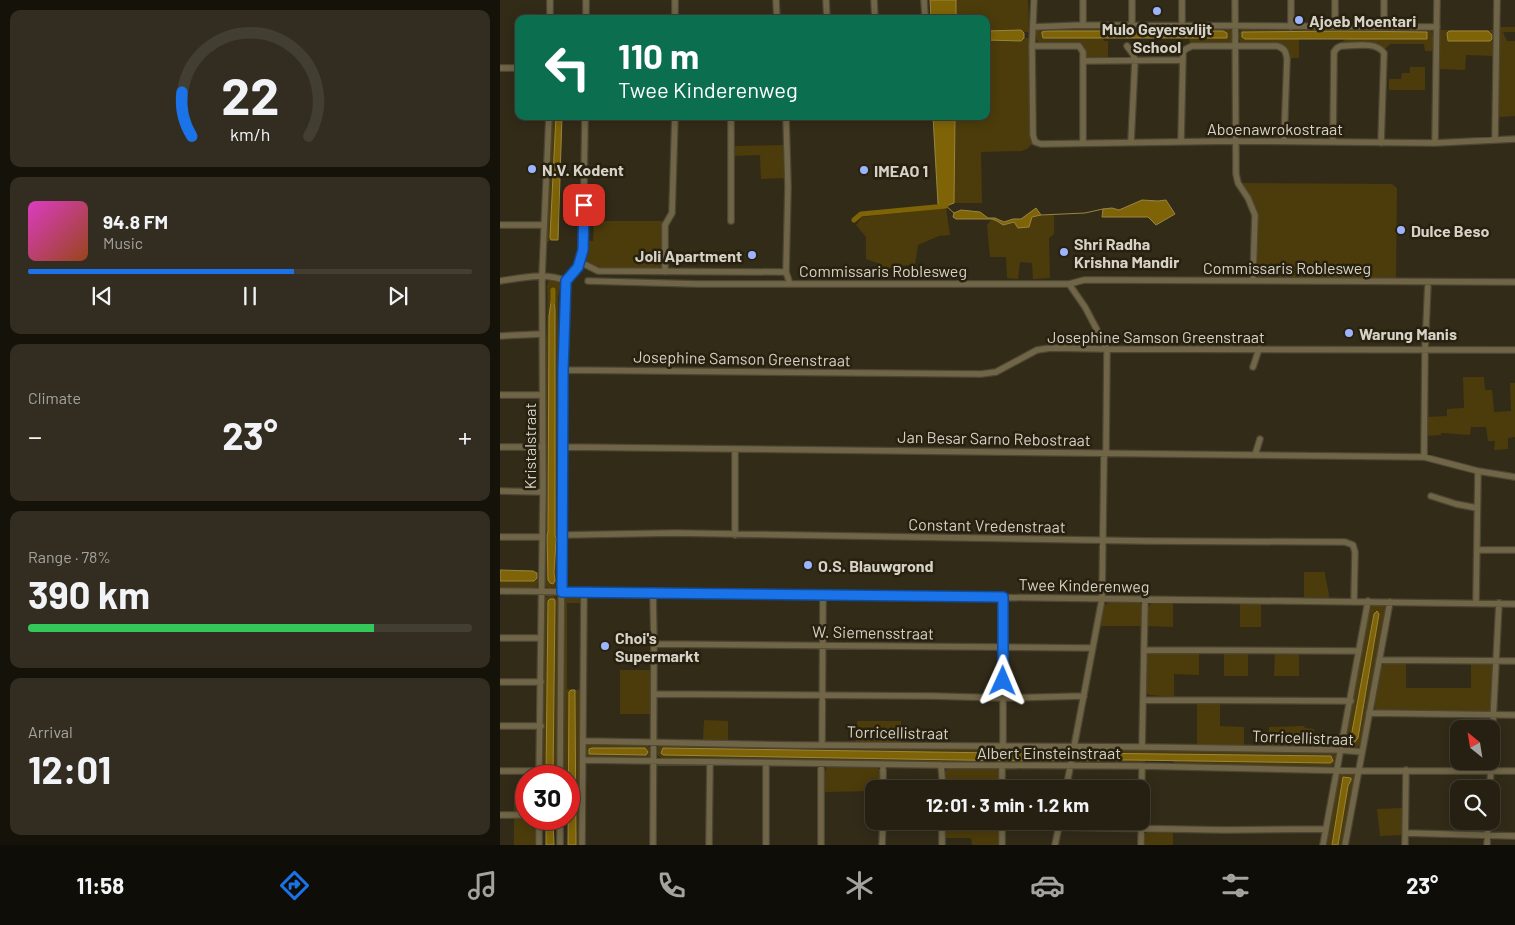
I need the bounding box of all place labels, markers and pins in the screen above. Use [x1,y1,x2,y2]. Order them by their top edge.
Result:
marker: Mulo Geyersvlijt School [1151,5,1163,17]
place label: Ajoeb Moentari [1309,11,1416,30]
marker: Ajoeb Moentari [1293,14,1305,26]
place label: Mulo Geyersvlijt School [1102,19,1212,56]
place label: N.V. Kodent [542,160,624,179]
place label: IMEAO 1 [874,161,928,180]
marker: N.V. Kodent [526,163,538,175]
marker: IMEAO 1 [858,164,870,176]
pin [563,184,605,226]
place label: Dulce Beso [1411,221,1489,240]
marker: Dulce Beso [1395,224,1407,236]
place label: Shri Radha Krishna Mandir [1074,234,1179,271]
place label: Joli Apartment [635,246,742,265]
marker: Shri Radha Krishna Mandir [1058,246,1070,258]
marker: Joli Apartment [746,249,758,261]
place label: Warung Manis [1359,324,1457,343]
marker: Warung Manis [1343,327,1355,339]
place label: O.S. Blauwgrond [818,556,934,575]
marker: O.S. Blauwgrond [802,559,814,571]
place label: Choi's Supermarkt [615,628,700,665]
marker: Choi's Supermarkt [599,640,611,652]

